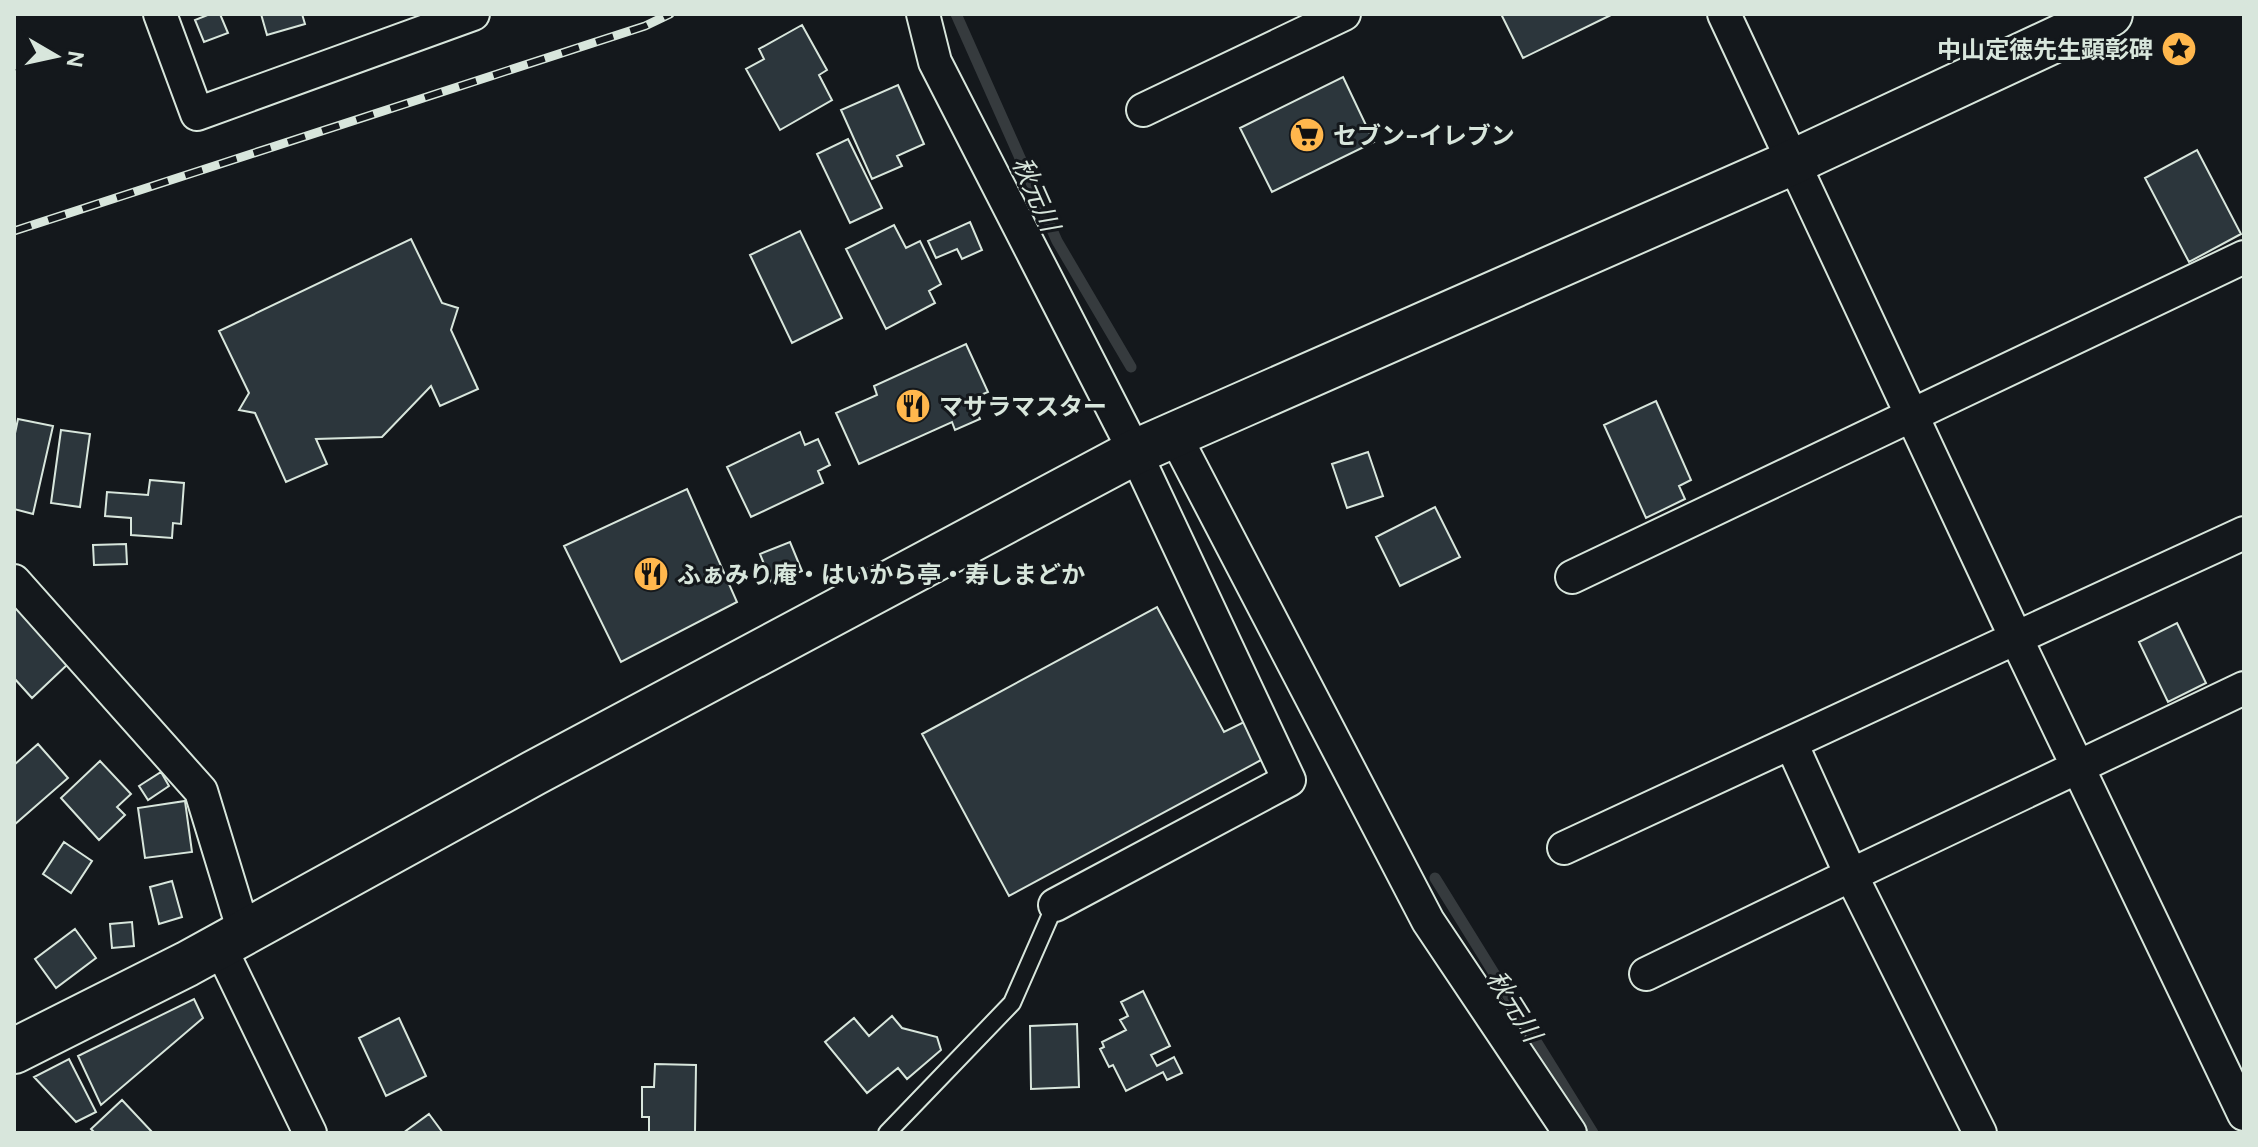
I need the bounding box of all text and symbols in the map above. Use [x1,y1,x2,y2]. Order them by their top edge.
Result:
north arrow [16,16,96,96]
place icon: 中山定徳先生顕彰碑 [2160,30,2198,68]
place label: 中山定徳先生顕彰碑 [1937,34,2153,65]
text: N [60,49,91,69]
supermarket icon: セブン-イレブン [1288,116,1326,154]
place label: セブン-イレブン [1333,120,1515,151]
water label: 秋元川 [1005,151,1069,239]
restaurant icon: マサラマスター [894,387,932,425]
place label: マサラマスター [939,391,1107,422]
restaurant icon: ふぁみり庵・はいから亭・寿しまどか [632,555,670,593]
place label: ふぁみり庵・はいから亭・寿しまどか [677,559,1085,590]
water label: 秋元川 [1479,964,1551,1051]

